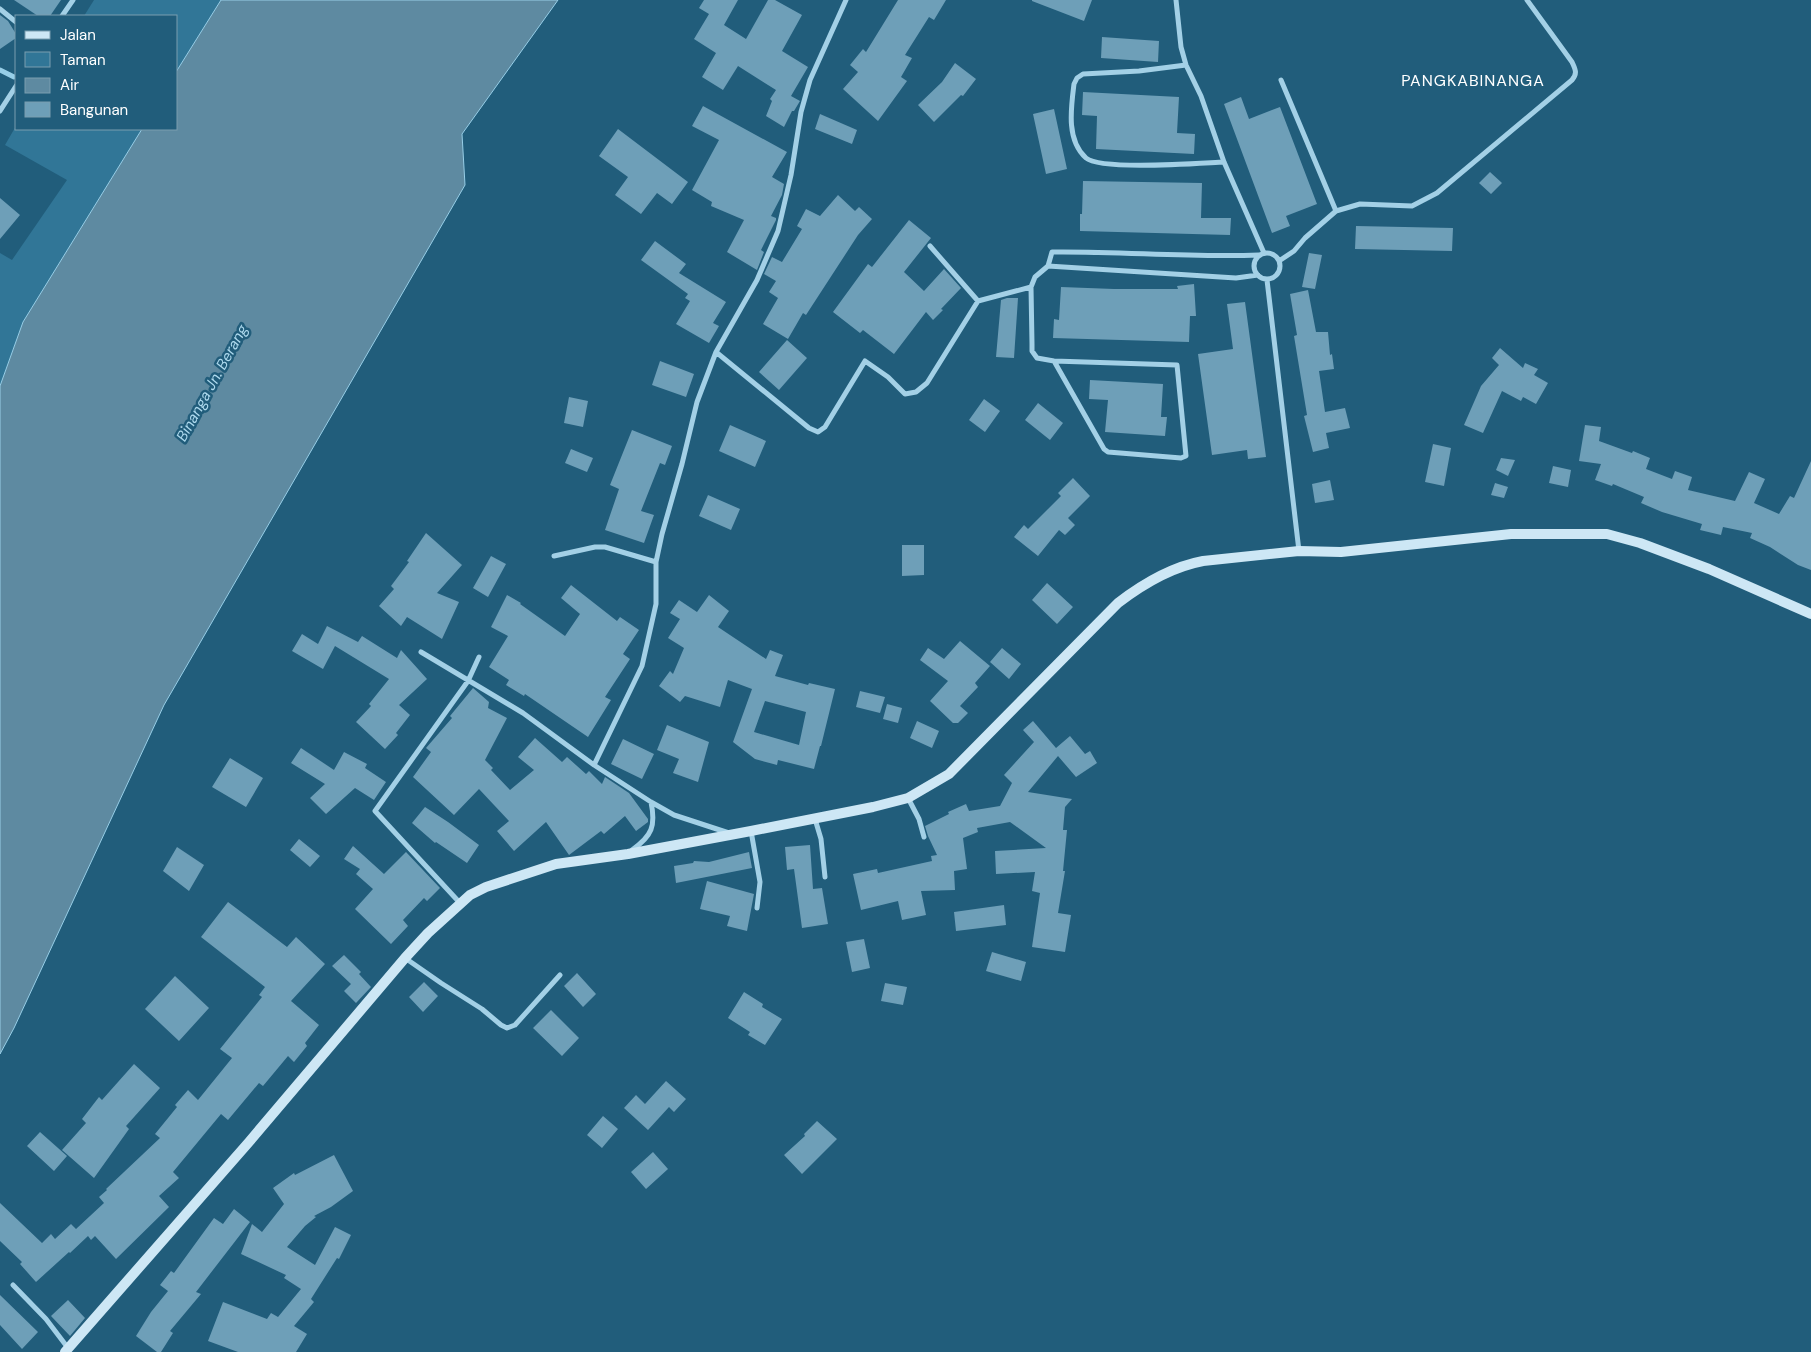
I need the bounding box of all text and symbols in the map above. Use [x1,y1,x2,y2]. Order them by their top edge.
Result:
legend [15,15,178,130]
text: Jalan [60,25,96,45]
text: Taman [60,50,106,70]
district label: PANGKABINANGA [1401,70,1545,91]
text: Air [60,75,80,95]
text: Bangunan [60,100,128,120]
water label: Binanga Jn. Berang [172,320,253,445]

